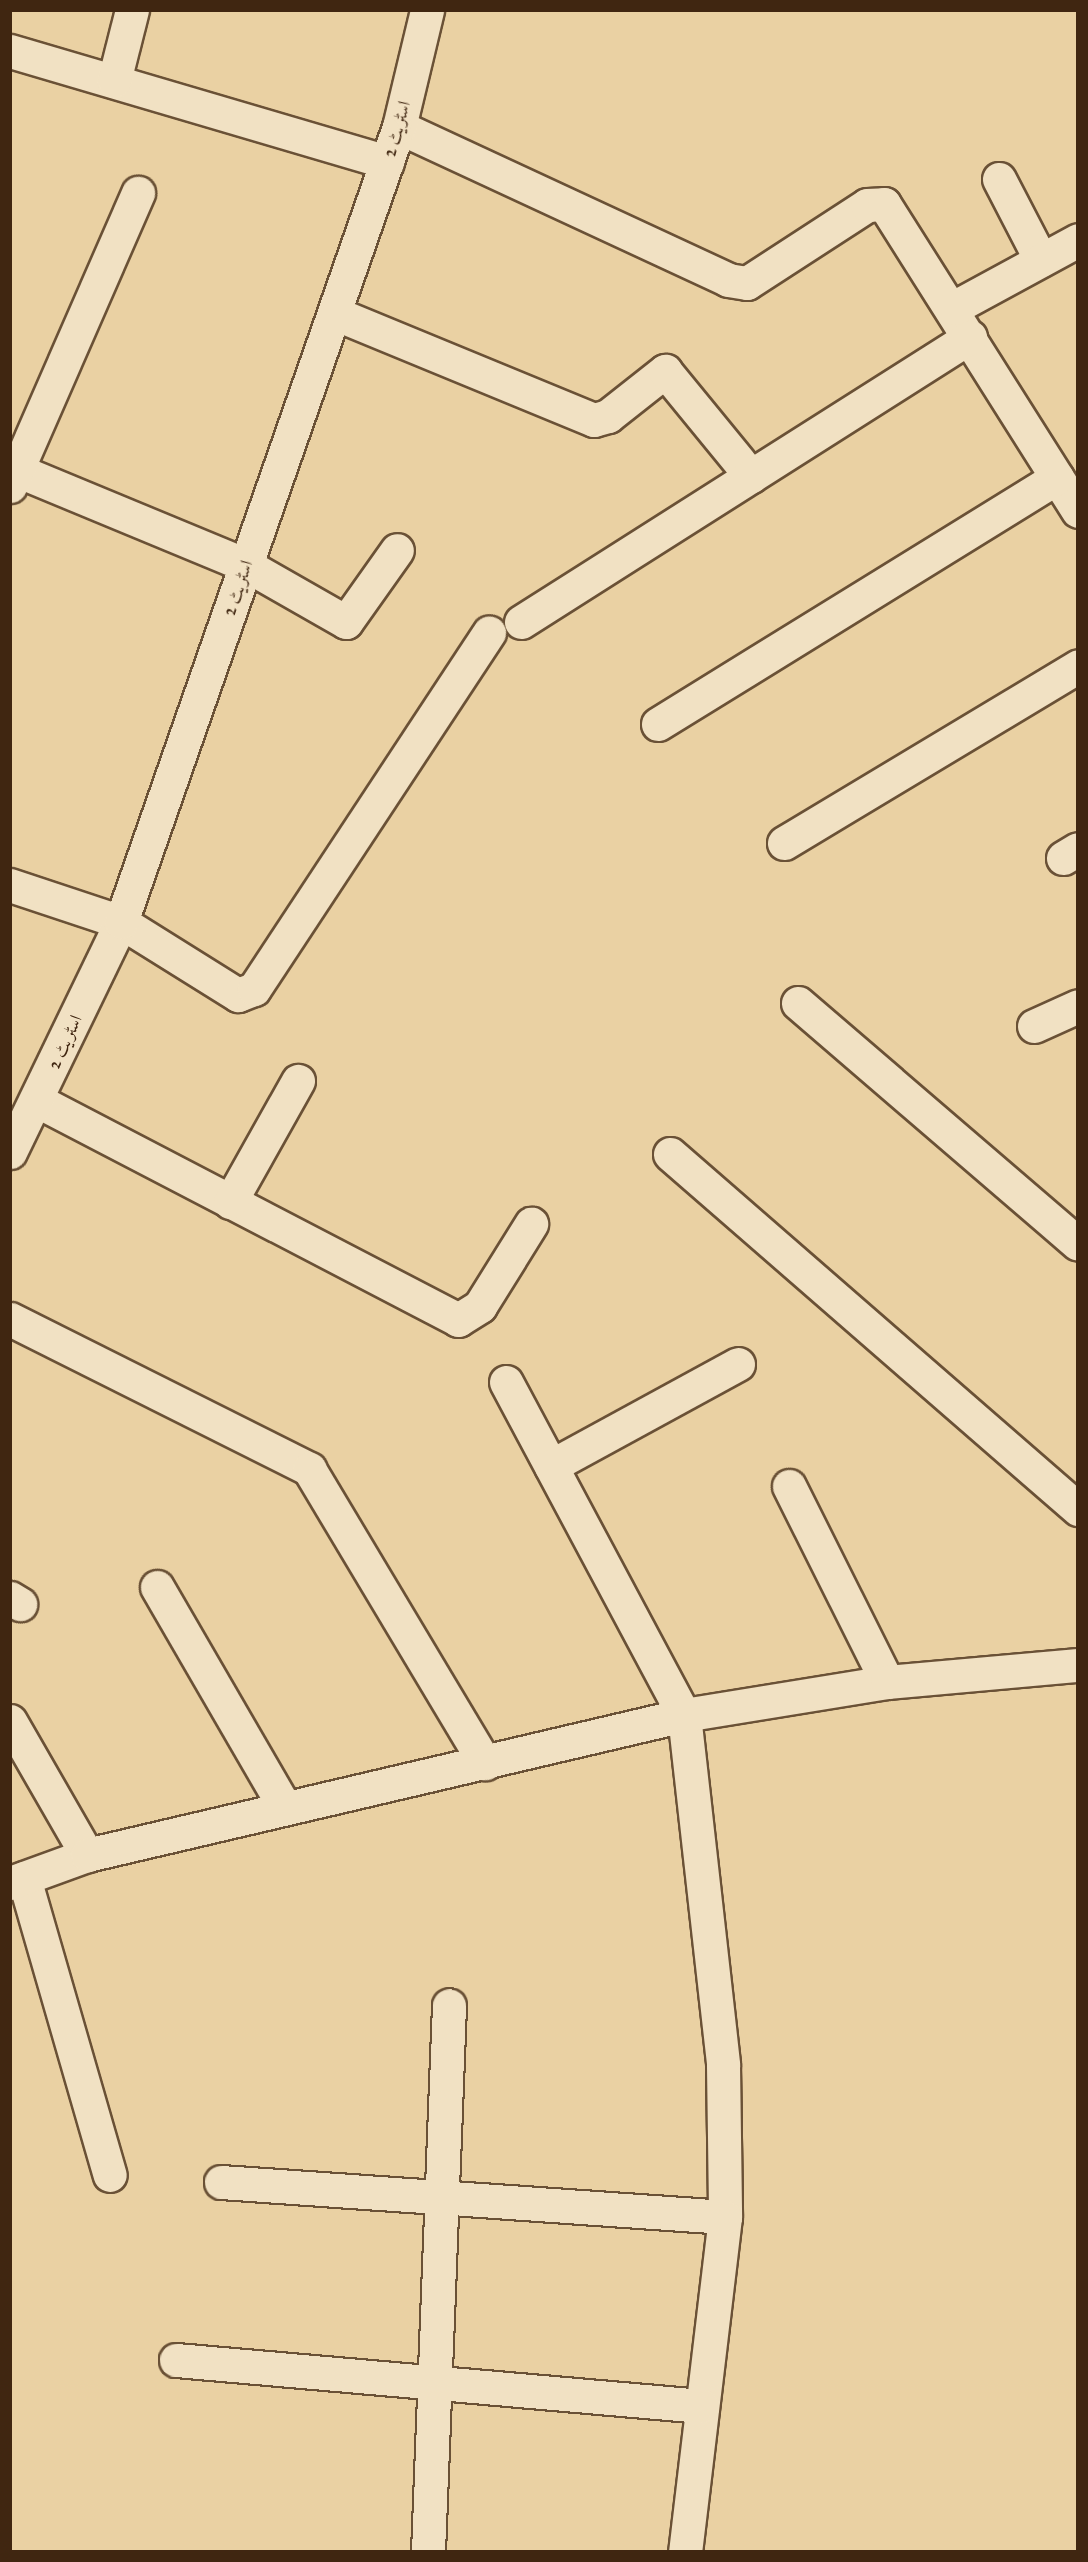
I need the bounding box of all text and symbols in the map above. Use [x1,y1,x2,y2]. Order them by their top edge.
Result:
street label: اسٹریٹ 2 [379,98,415,160]
street label: اسٹریٹ 2 [218,557,258,619]
street label: اسٹریٹ 2 [43,1011,87,1073]

